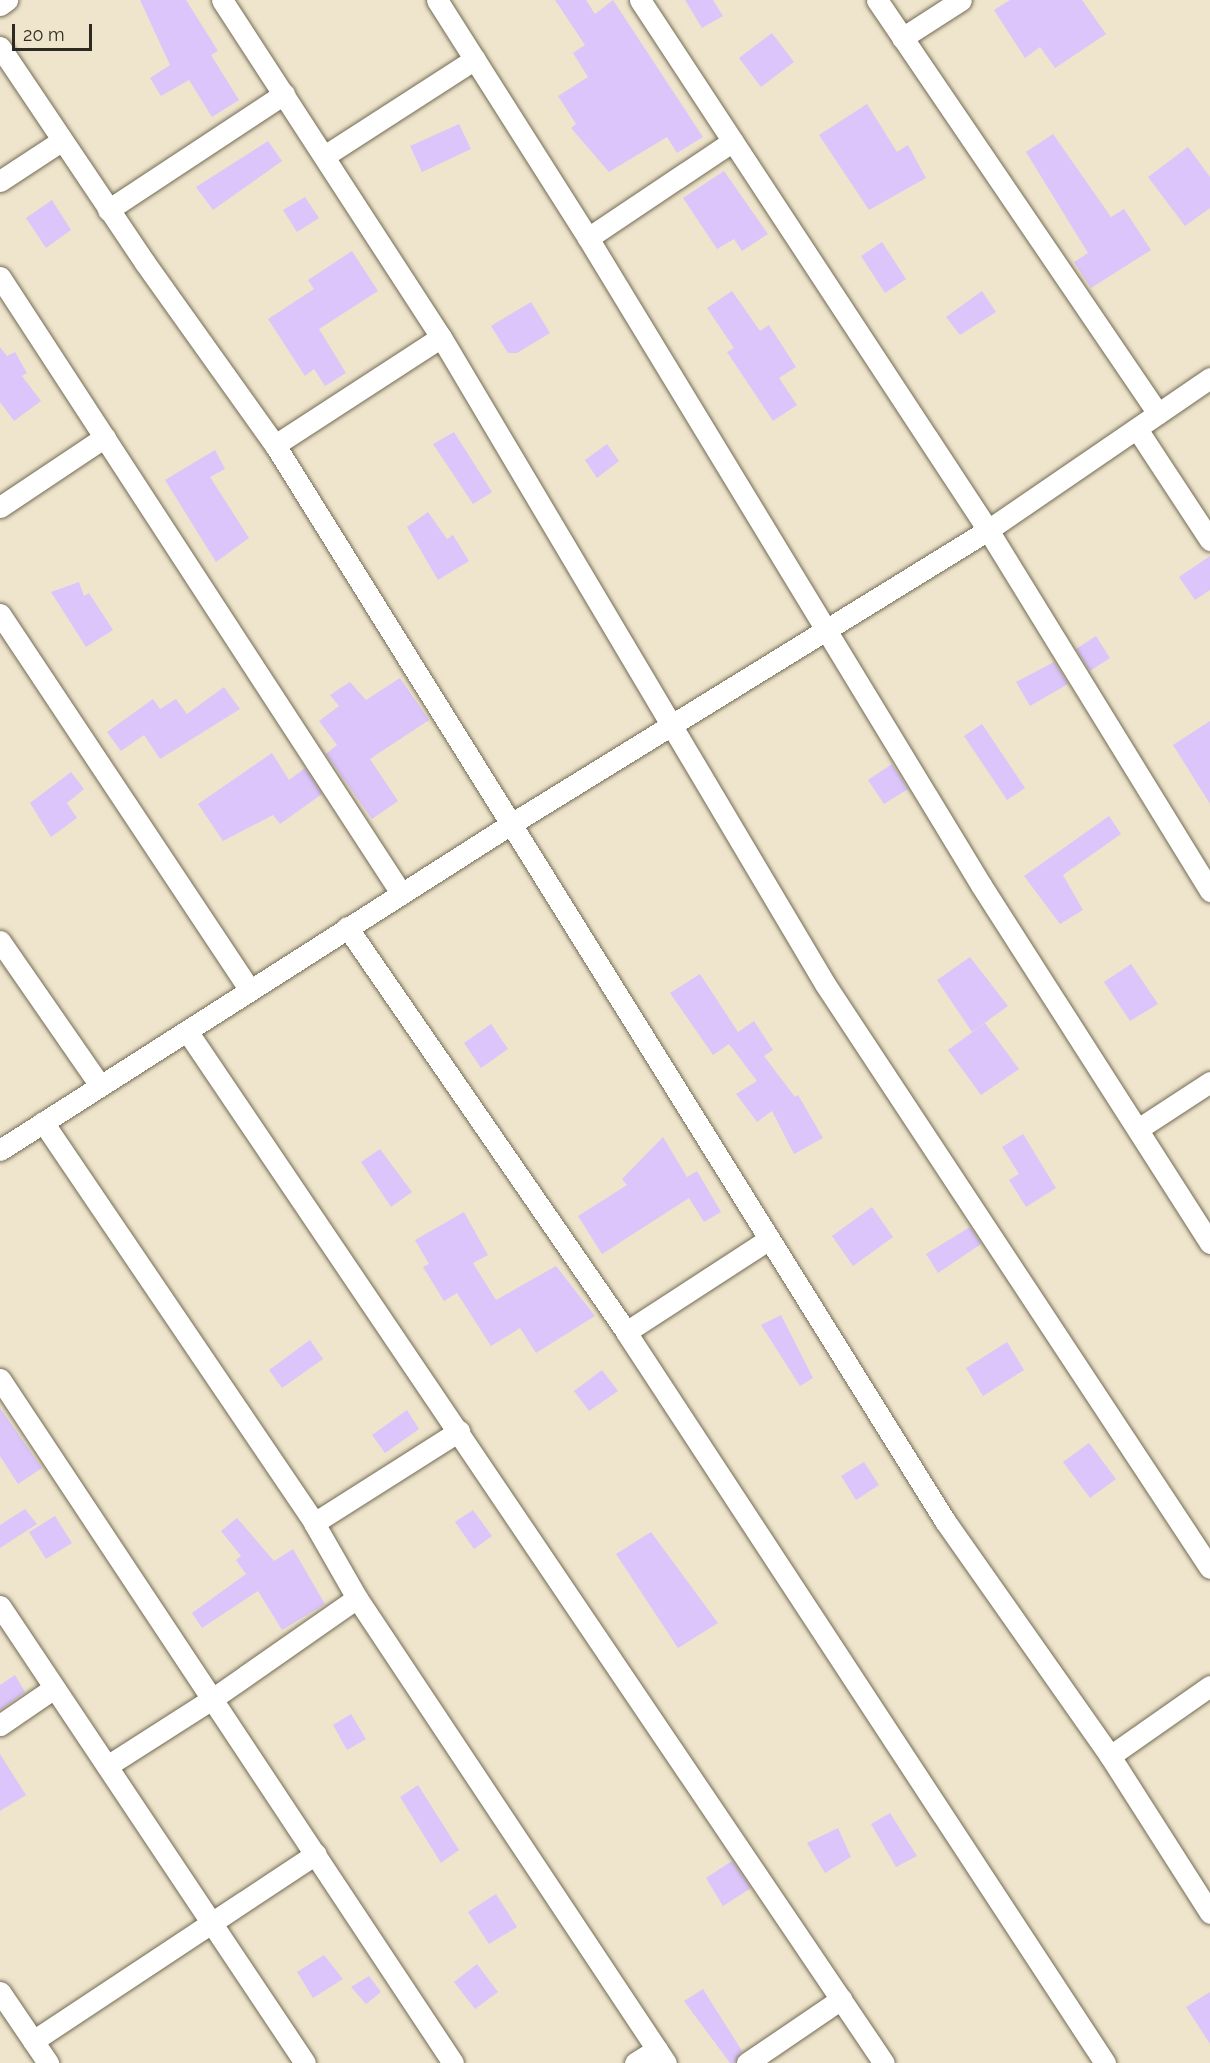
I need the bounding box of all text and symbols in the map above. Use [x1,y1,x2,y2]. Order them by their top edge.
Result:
scale bar [15,12,94,50]
text: 20 m [23,24,65,45]

